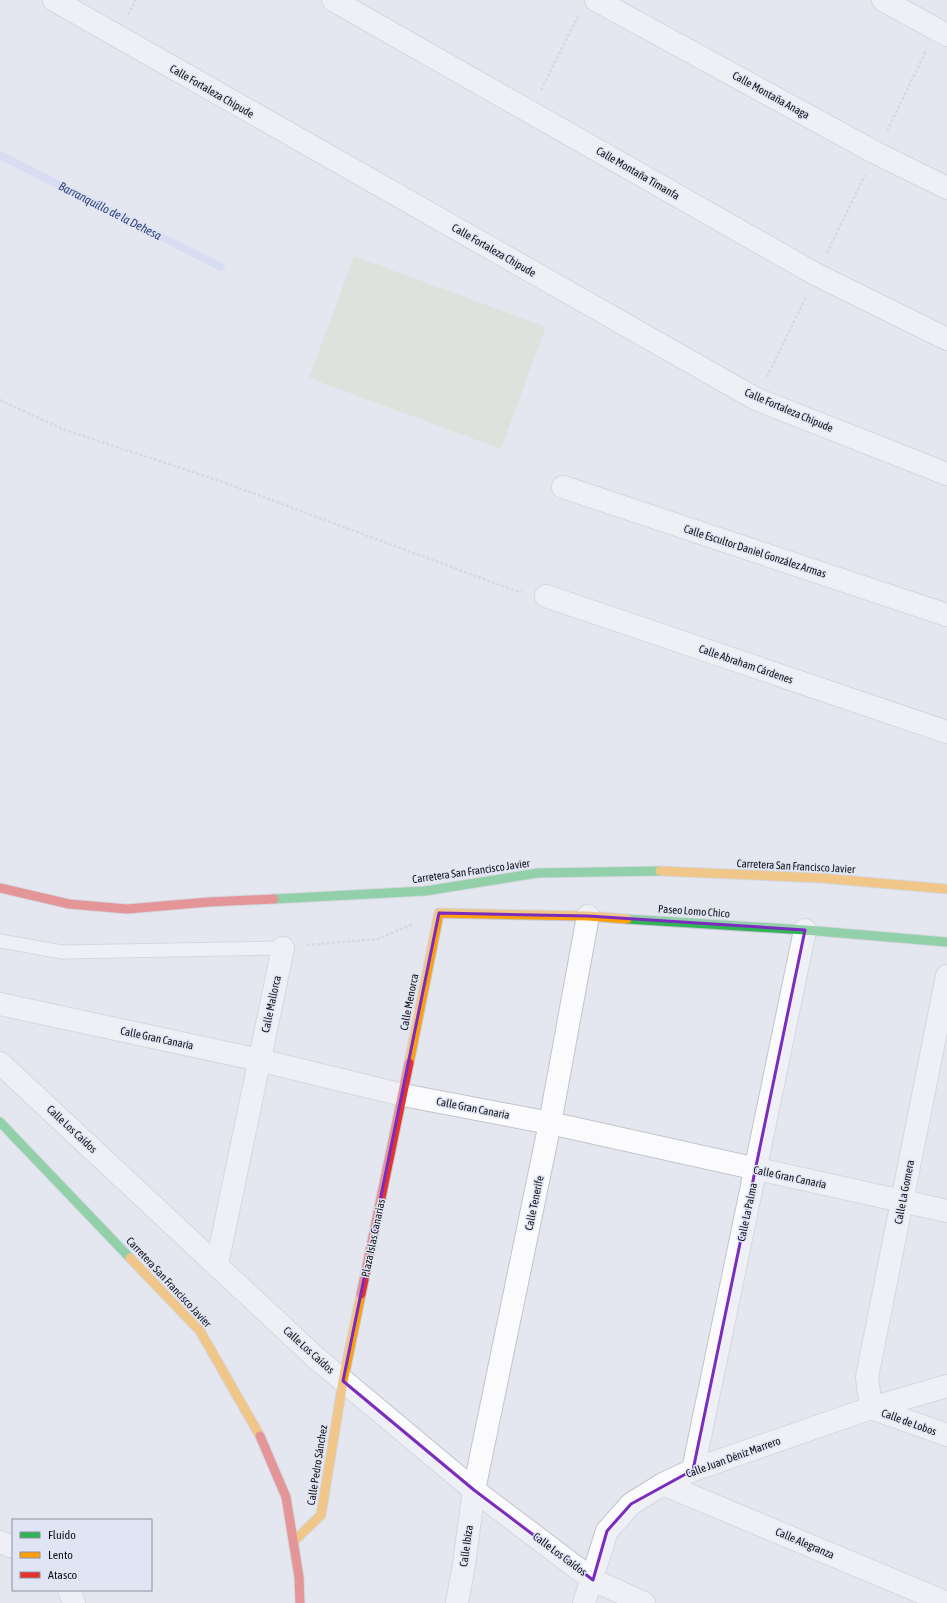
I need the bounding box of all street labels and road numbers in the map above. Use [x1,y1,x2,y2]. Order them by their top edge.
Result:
street label: Calle Fortaleza Chipude [168,62,256,120]
street label: Calle Montaña Anaga [731,69,811,121]
street label: Calle Montaña Timanfa [594,144,682,202]
street label: Calle Fortaleza Chipude [450,221,538,279]
street label: Calle Fortaleza Chipude [743,386,835,434]
street label: Calle Escultor Daniel González Armas [682,522,828,580]
street label: Calle Abraham Cárdenes [697,642,795,686]
street label: Carretera San Francisco Javier [411,857,531,885]
street label: Carretera San Francisco Javier [736,857,856,875]
street label: Paseo Lomo Chico [658,903,730,919]
street label: Calle Menorca [398,973,420,1031]
street label: Calle Mallorca [259,974,283,1034]
street label: Calle Gran Canaria [119,1024,195,1052]
street label: Calle Gran Canaria [435,1095,511,1121]
street label: Calle Los Caídos [45,1103,100,1155]
street label: Calle La Gomera [892,1159,916,1225]
street label: Calle Gran Canaria [752,1163,828,1191]
street label: Calle Tenerife [522,1175,546,1231]
street label: Calle La Palma [735,1182,759,1242]
street label: Plaza Islas Canarias [359,1198,387,1278]
street label: Carretera San Francisco Javier [124,1235,214,1330]
street label: Calle Los Caídos [281,1324,337,1376]
street label: Calle de Lobos [880,1406,938,1438]
street label: Calle Pedro Sánchez [305,1424,329,1506]
street label: Calle Juan Déniz Marrero [684,1434,782,1480]
street label: Calle Ibiza [457,1524,475,1568]
street label: Calle Alegranza [774,1525,836,1561]
street label: Calle Los Caídos [531,1530,589,1578]

